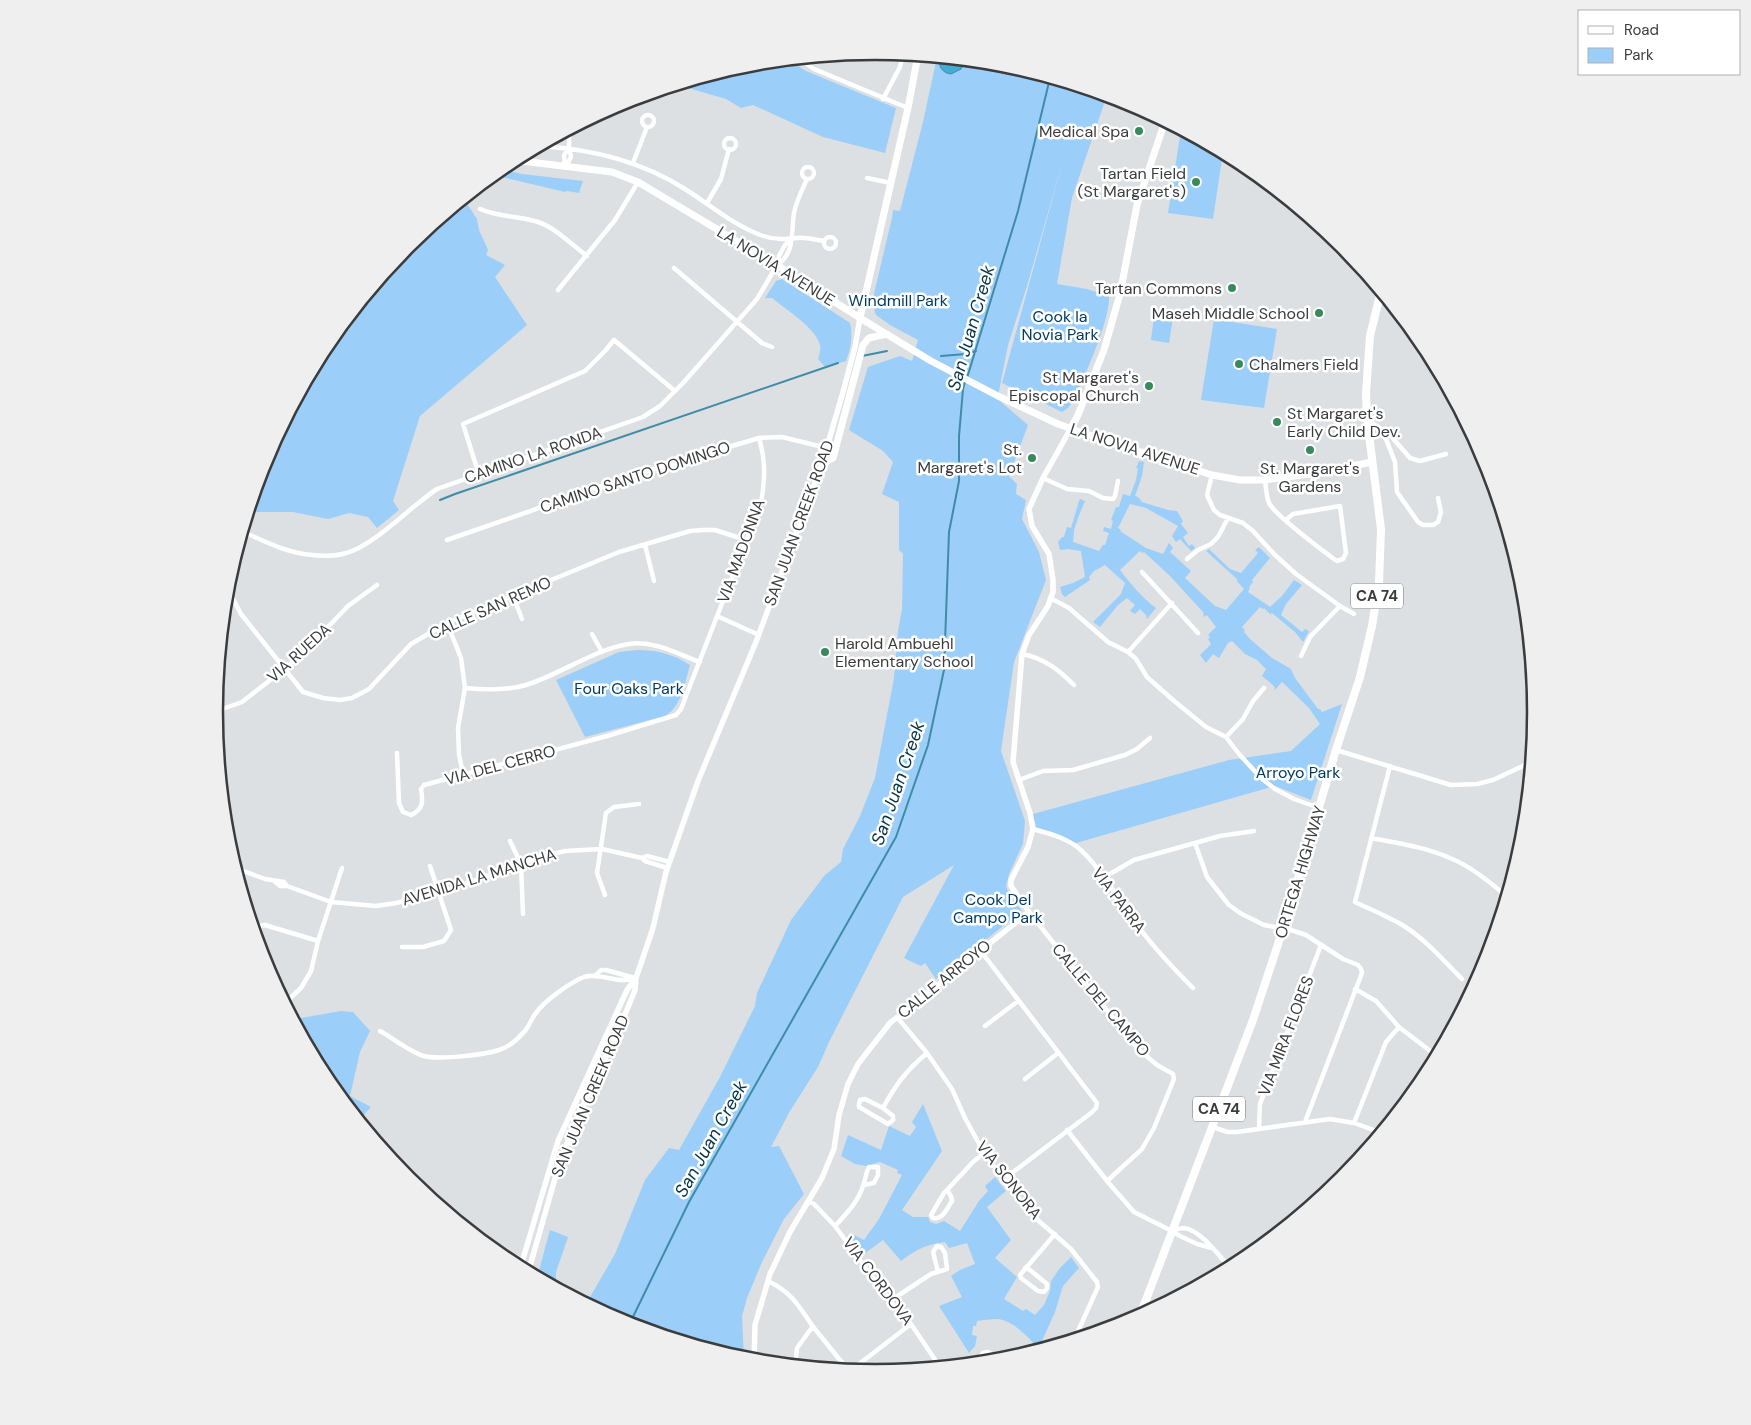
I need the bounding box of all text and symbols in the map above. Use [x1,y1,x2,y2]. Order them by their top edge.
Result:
legend [1578,10,1741,75]
text: Road [1624,20,1659,40]
text: Park [1624,45,1654,65]
place label: Medical Spa [1039,121,1129,142]
marker: Medical Spa [1133,125,1145,137]
place label: Tartan Field (St Margaret's) [1078,163,1186,202]
marker: Tartan Field (St Margaret's) [1190,176,1202,188]
street label: LA NOVIA AVENUE [713,221,839,311]
water label: San Juan Creek [942,262,1001,394]
place label: Tartan Commons [1095,278,1222,299]
marker: Tartan Commons [1226,282,1238,294]
park label: Windmill Park [848,290,948,311]
place label: Maseh Middle School [1152,303,1309,324]
park label: Cook la Novia Park [1022,306,1098,345]
marker: Maseh Middle School [1313,307,1325,319]
place label: Chalmers Field [1249,354,1359,375]
marker: Chalmers Field [1233,358,1245,370]
place label: St Margaret's Episcopal Church [1009,367,1139,406]
marker: St Margaret's Episcopal Church [1143,380,1155,392]
place label: St Margaret's Early Child Dev. [1287,403,1401,442]
marker: St Margaret's Early Child Dev. [1271,416,1283,428]
street label: LA NOVIA AVENUE [1068,418,1202,480]
street label: CAMINO LA RONDA [462,422,605,488]
street label: CAMINO SANTO DOMINGO [537,436,733,518]
street label: SAN JUAN CREEK ROAD [759,437,839,609]
place label: St. Margaret's Lot [917,439,1022,478]
marker: St. Margaret's Gardens [1304,444,1316,456]
marker: St. Margaret's Lot [1026,452,1038,464]
place label: St. Margaret's Gardens [1260,458,1360,497]
street label: VIA MADONNA [712,496,770,606]
street label: CALLE SAN REMO [426,572,554,644]
road number: CA 74 [1351,584,1403,608]
street label: VIA RUEDA [263,618,336,687]
place label: Harold Ambuehl Elementary School [835,633,973,672]
marker: Harold Ambuehl Elementary School [819,646,831,658]
park label: Four Oaks Park [574,678,684,699]
water label: San Juan Creek [866,717,931,848]
street label: VIA DEL CERRO [442,740,558,790]
park label: Arroyo Park [1256,762,1340,783]
street label: ORTEGA HIGHWAY [1270,803,1330,941]
street label: AVENIDA LA MANCHA [399,843,559,910]
street label: VIA PARRA [1087,863,1151,938]
park label: Cook Del Campo Park [953,889,1043,928]
street label: CALLE ARROYO [893,935,995,1023]
street label: CALLE DEL CAMPO [1047,939,1155,1061]
street label: VIA MIRA FLORES [1253,973,1319,1099]
street label: SAN JUAN CREEK ROAD [546,1012,634,1180]
water label: San Juan Creek [669,1076,753,1201]
road number: CA 74 [1193,1096,1245,1122]
street label: VIA SONORA [972,1136,1047,1224]
street label: VIA CORDOVA [838,1233,918,1330]

